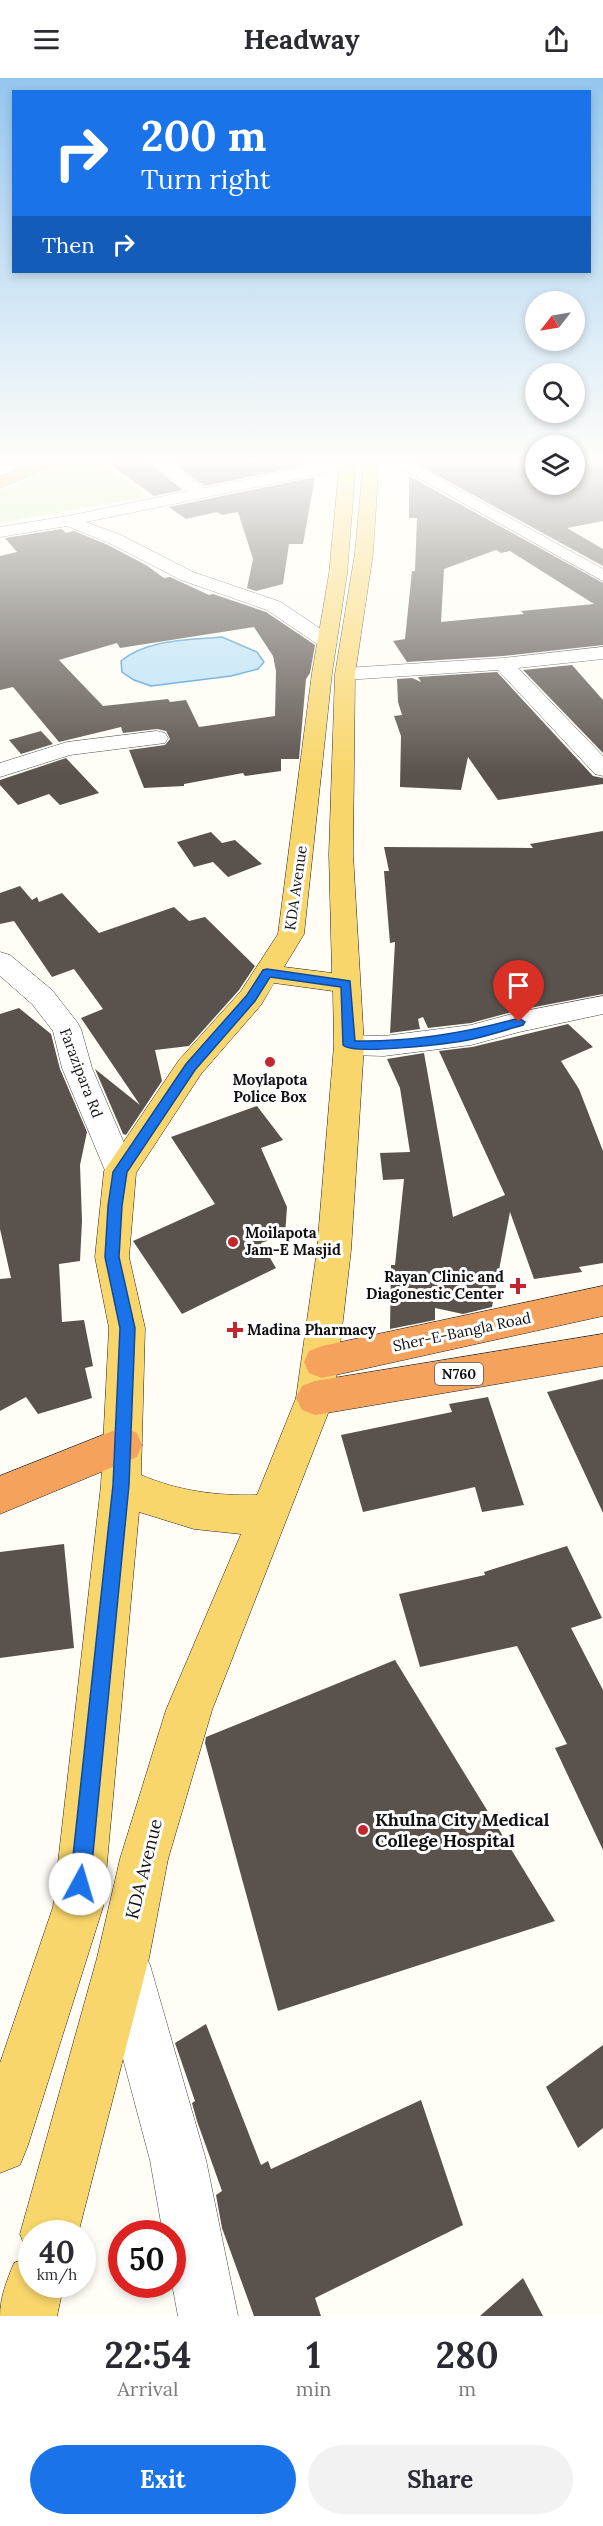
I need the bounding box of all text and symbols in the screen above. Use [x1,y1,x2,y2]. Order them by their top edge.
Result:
text: Headway [243,22,360,56]
icon: menu [30,23,63,56]
icon: share [540,23,573,56]
text: 200 m [141,109,267,163]
icon: right [42,114,120,192]
text: Turn right [141,162,270,196]
icon: right [107,228,140,261]
text: Then [42,231,95,259]
north arrow [525,291,585,351]
map controls [525,291,585,495]
button: search [525,363,585,423]
button: layers [525,435,585,495]
street label: KDA Avenue [280,844,311,932]
pin [493,960,544,1022]
icon: arrive [502,969,535,1002]
street label: Farazipara Rd [56,1025,107,1120]
marker: Moylapota Police Box [263,1055,277,1069]
place label: Moylapota Police Box [233,1070,308,1106]
place label: Moilapota Jam-E Masjid [245,1223,341,1259]
marker: Moilapota Jam-E Masjid [226,1235,240,1249]
place label: Rayan Clinic and Diagonestic Center [366,1267,505,1303]
marker: Rayan Clinic and Diagonestic Center [509,1277,527,1295]
street label: Sher-E-Bangla Road [391,1308,533,1355]
place label: Madina Pharmacy [247,1320,377,1339]
marker: Madina Pharmacy [228,1323,242,1337]
road number: N760 [435,1363,483,1385]
place label: Khulna City Medical College Hospital [375,1808,550,1852]
street label: KDA Avenue [120,1816,167,1921]
marker: Khulna City Medical College Hospital [356,1823,370,1837]
position arrow [48,1852,112,1916]
speed limit sign: 50 [108,2220,186,2298]
text: 40 [39,2233,75,2271]
text: km/h [37,2265,77,2284]
text: 22:54 [104,2332,191,2378]
text: 1 [306,2332,321,2378]
text: 280 [436,2332,499,2378]
text: Arrival [117,2376,178,2401]
text: min [296,2376,331,2401]
text: m [458,2376,476,2401]
button: Exit [30,2445,296,2514]
button: Share [308,2445,573,2514]

